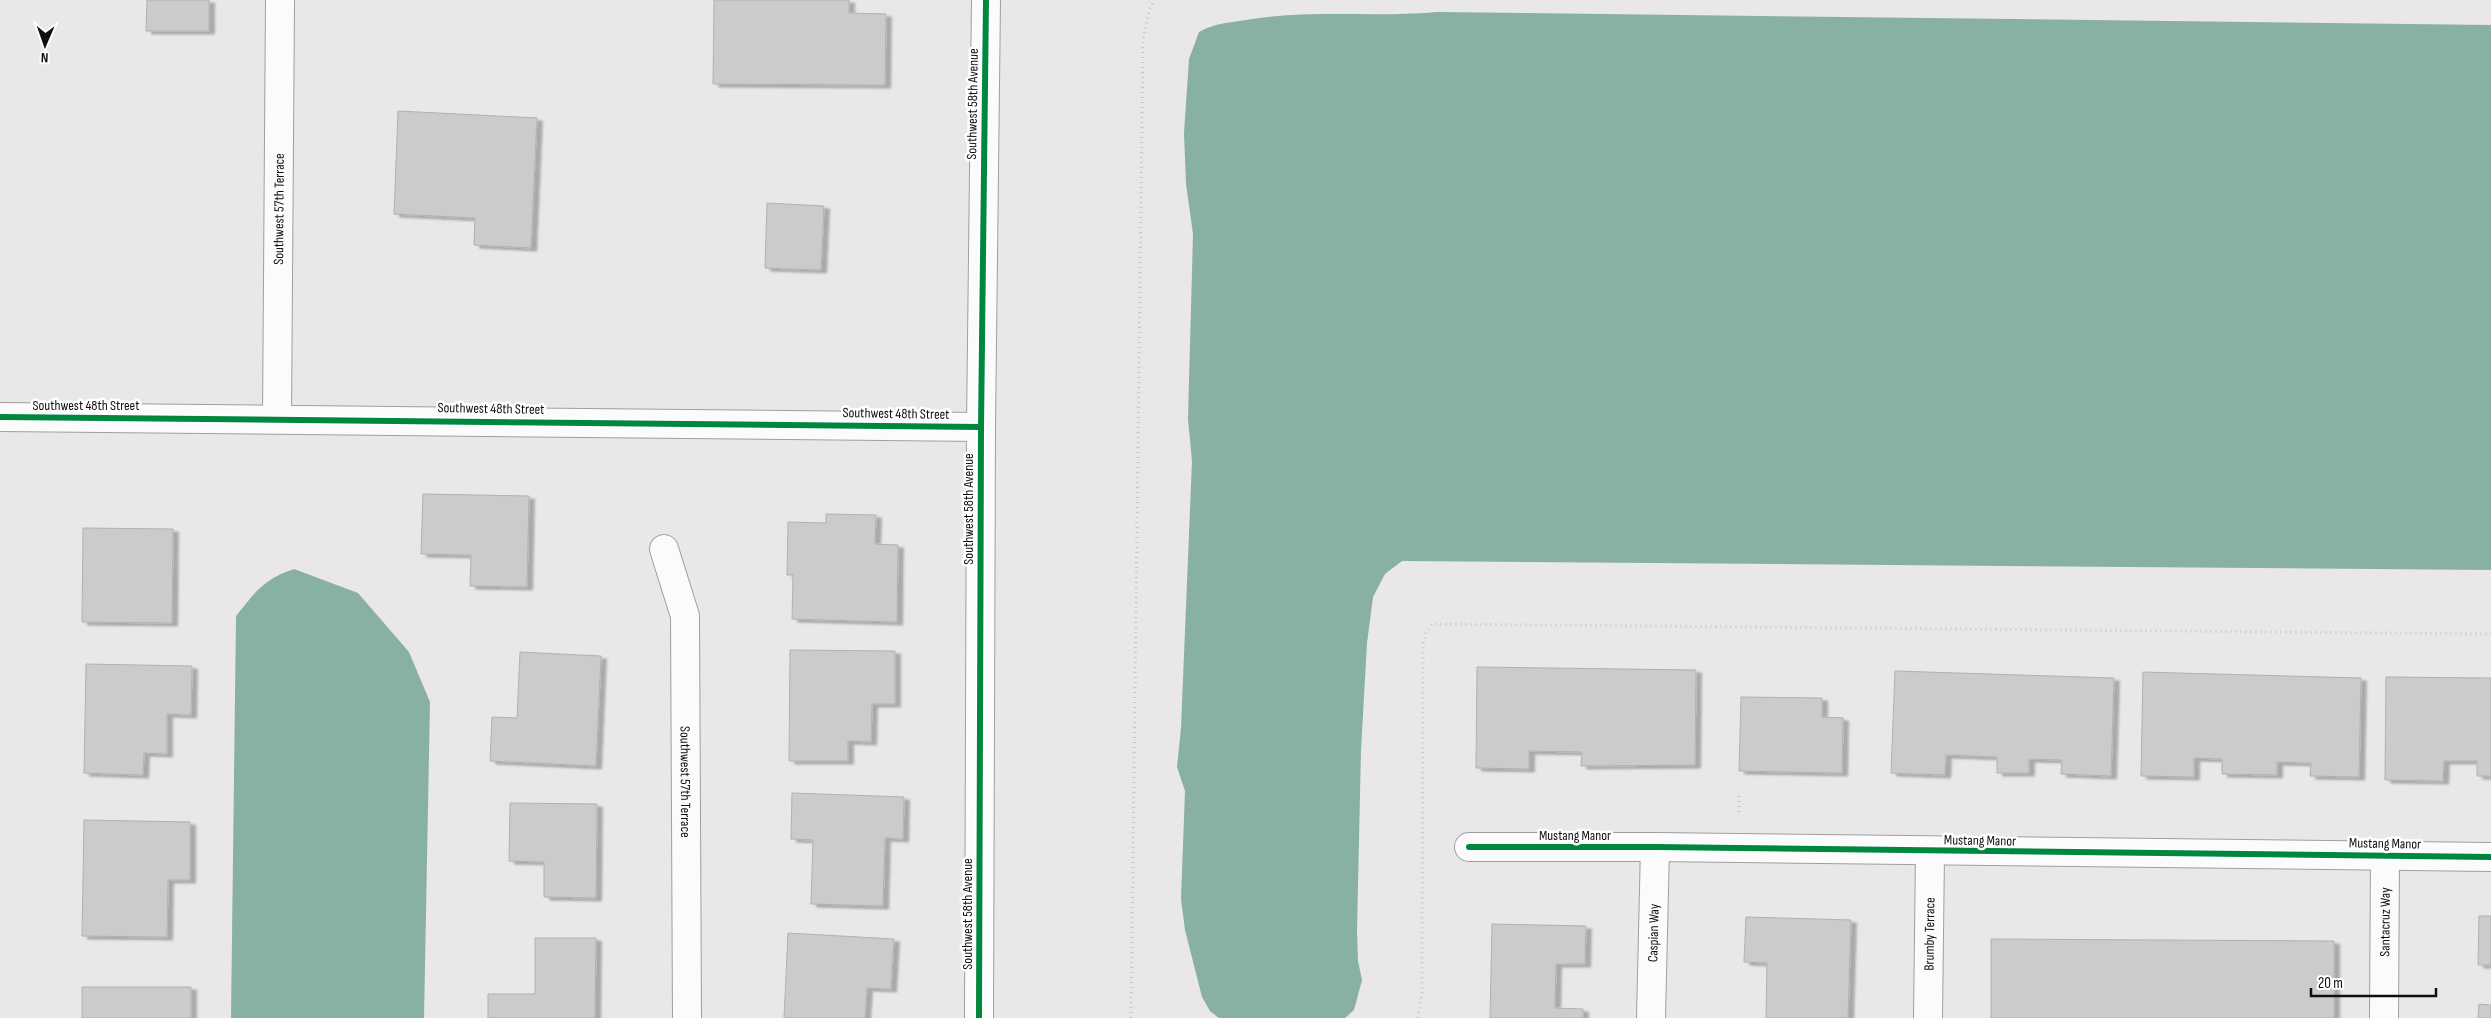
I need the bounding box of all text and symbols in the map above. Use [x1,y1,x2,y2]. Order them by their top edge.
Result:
north arrow [20,20,70,70]
street label: Southwest 58th Avenue [963,48,982,160]
text: N [41,49,49,66]
street label: Southwest 57th Terrace [270,153,288,265]
street label: Southwest 48th Street [33,397,139,414]
street label: Southwest 48th Street [437,399,545,418]
street label: Southwest 48th Street [842,404,950,423]
street label: Southwest 58th Avenue [960,453,977,565]
street label: Southwest 57th Terrace [677,726,694,838]
street label: Mustang Manor [1539,827,1611,844]
street label: Mustang Manor [1944,831,2016,850]
street label: Mustang Manor [2349,834,2421,853]
street label: Southwest 58th Avenue [959,858,976,970]
street label: Santacruz Way [2376,887,2394,957]
street label: Brumby Terrace [1921,897,1938,971]
street label: Caspian Way [1644,903,1663,962]
scale bar [2311,966,2436,998]
text: 20 m [2318,974,2343,993]

